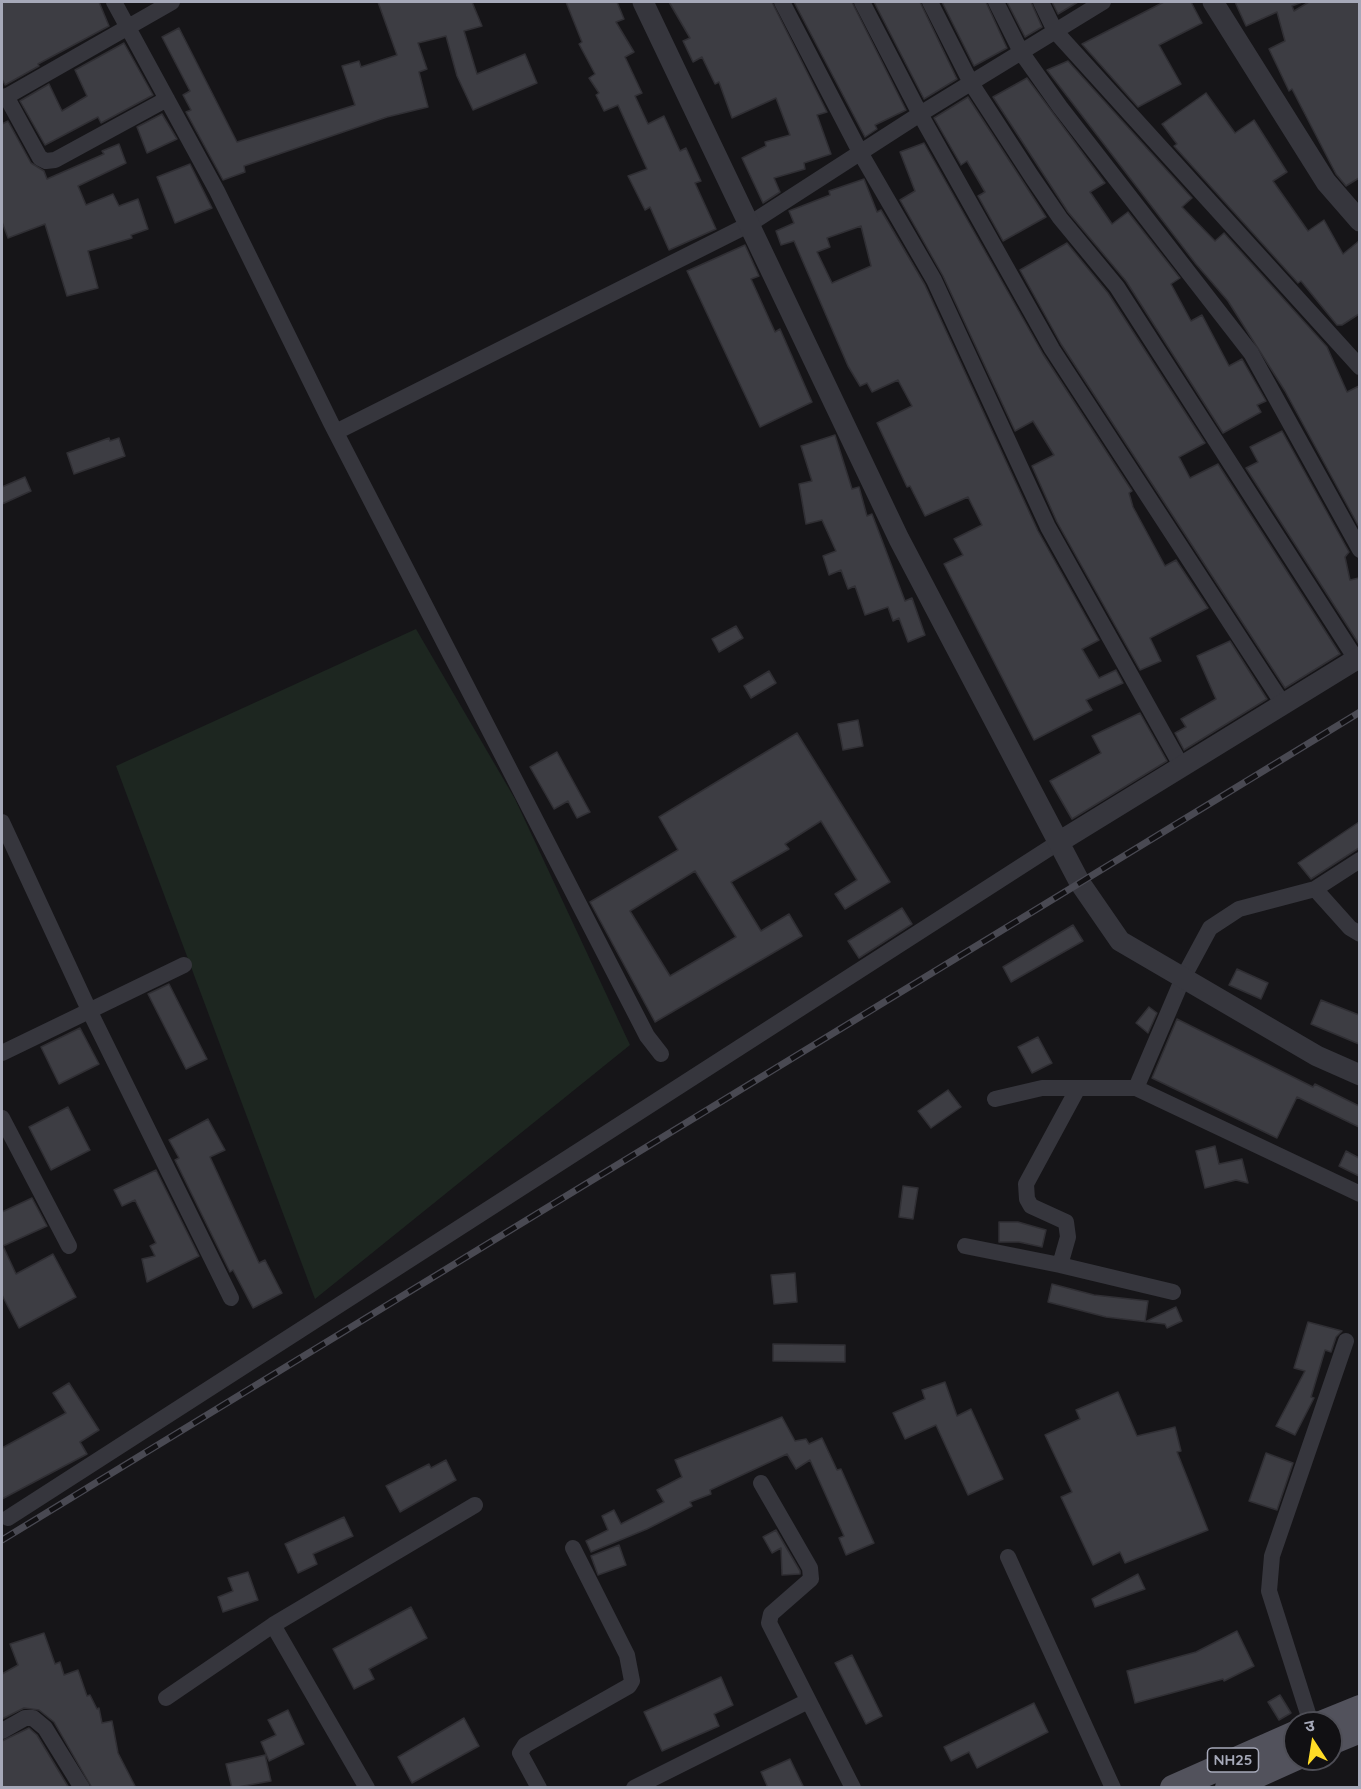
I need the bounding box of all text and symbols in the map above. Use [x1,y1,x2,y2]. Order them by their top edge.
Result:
north arrow [1283,1711,1343,1771]
text: उ [1303,1715,1316,1736]
road number: NH25 [1208,1748,1258,1772]

